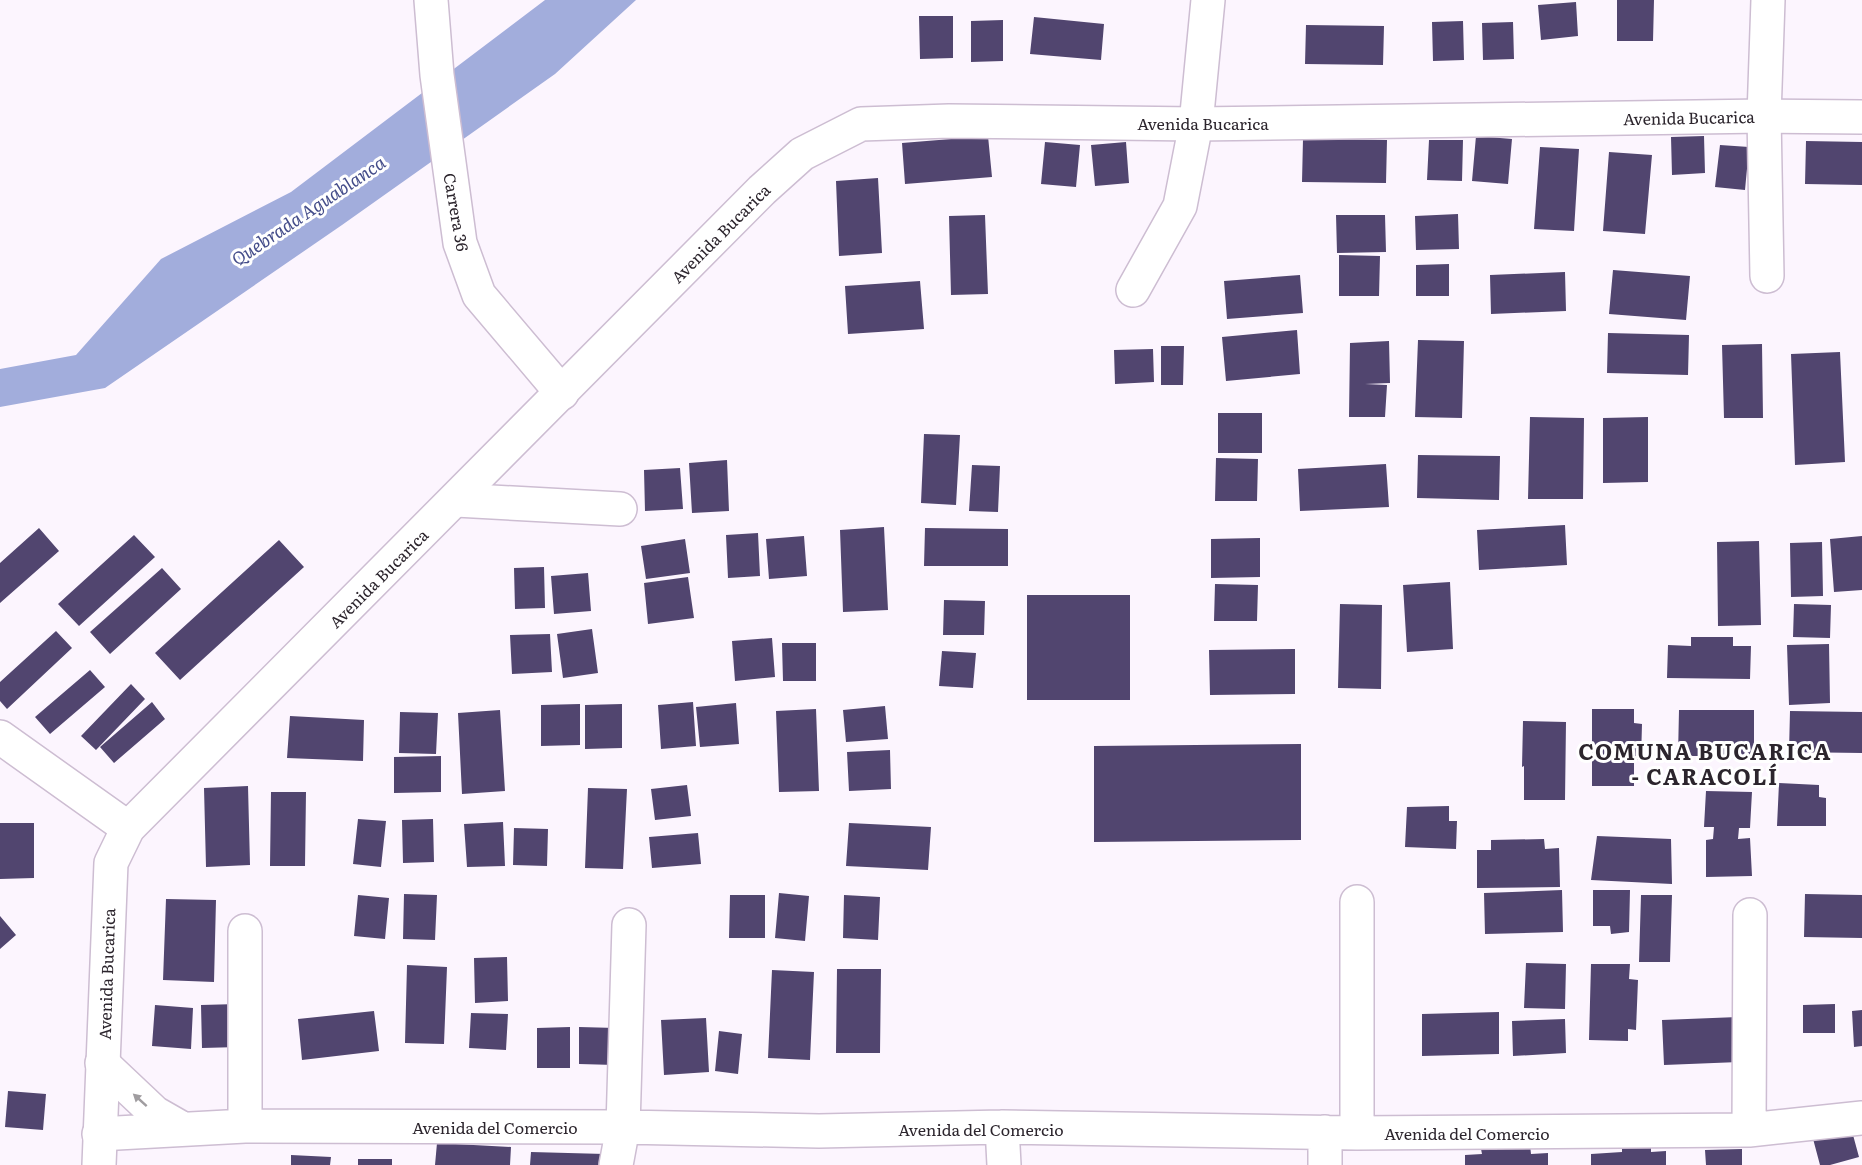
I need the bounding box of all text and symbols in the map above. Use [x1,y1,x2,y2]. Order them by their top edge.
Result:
street label: Avenida Bucarica [1623,104,1755,130]
street label: Avenida Bucarica [1137,111,1269,135]
water label: Quebrada Aguablanca [226,148,391,272]
street label: Carrera 36 [438,171,476,254]
street label: Avenida Bucarica [665,178,775,288]
street label: Avenida Bucarica [323,523,433,633]
district label: COMUNA BUCARICA - CARACOLÍ [1578,734,1832,792]
street label: Avenida Bucarica [92,907,120,1040]
one-way arrow [133,1094,148,1107]
street label: Avenida del Comercio [412,1115,578,1139]
street label: Avenida del Comercio [898,1117,1064,1141]
street label: Avenida del Comercio [1384,1121,1550,1145]

